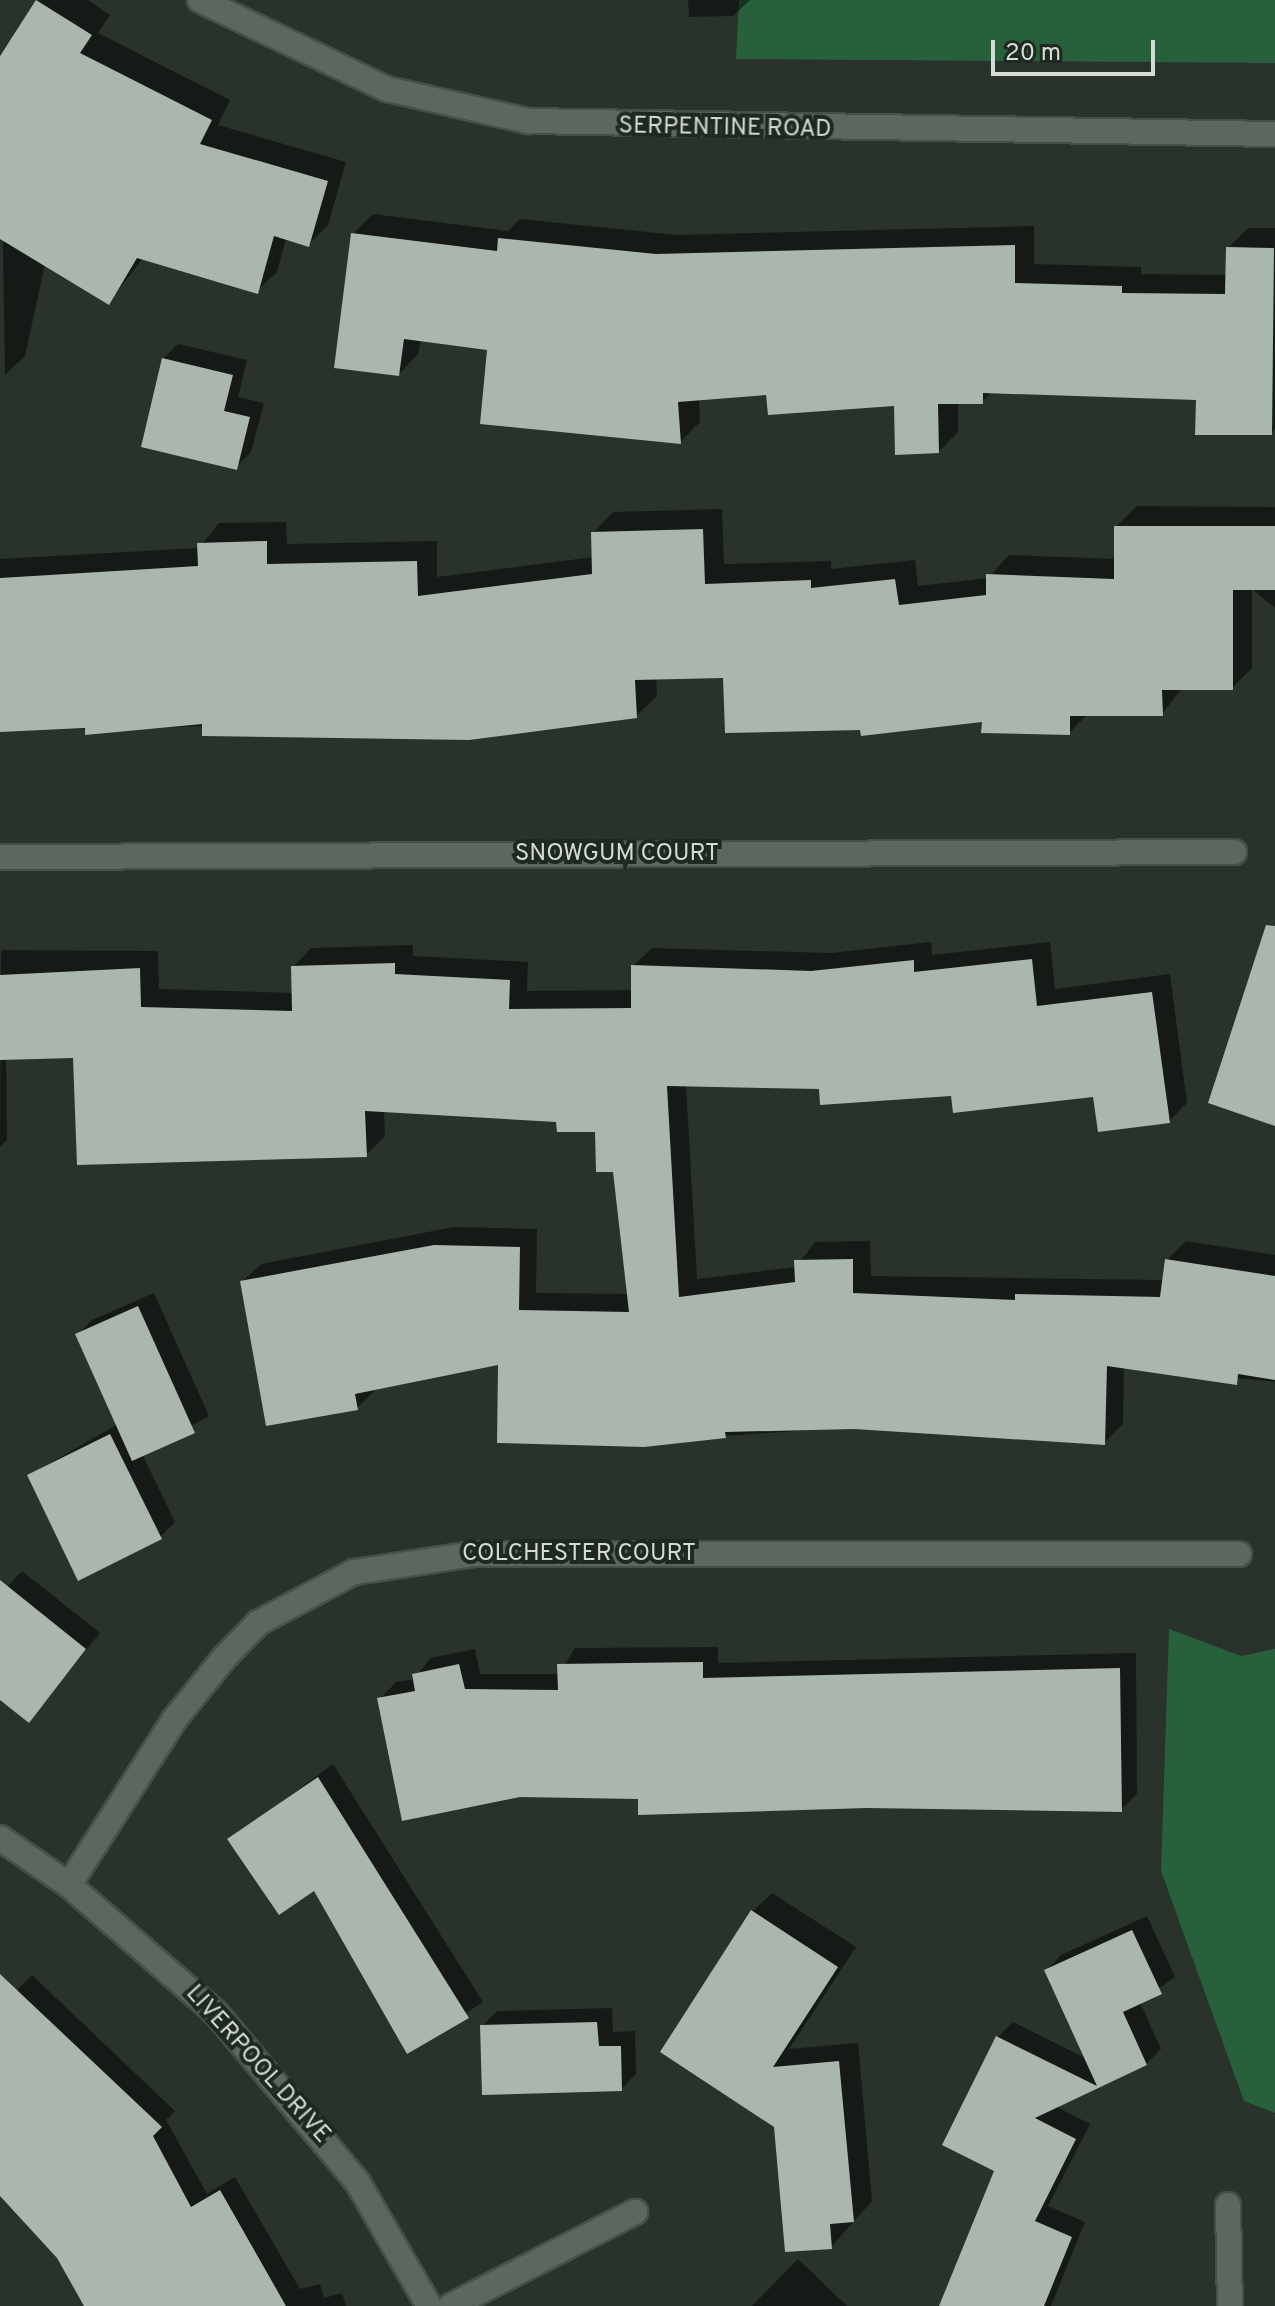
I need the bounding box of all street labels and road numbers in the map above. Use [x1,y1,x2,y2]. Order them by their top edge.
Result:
street label: SERPENTINE ROAD [618,113,832,145]
street label: SNOWGUM COURT [515,841,719,869]
street label: COLCHESTER COURT [462,1541,696,1569]
street label: LIVERPOOL DRIVE [178,1980,336,2150]

